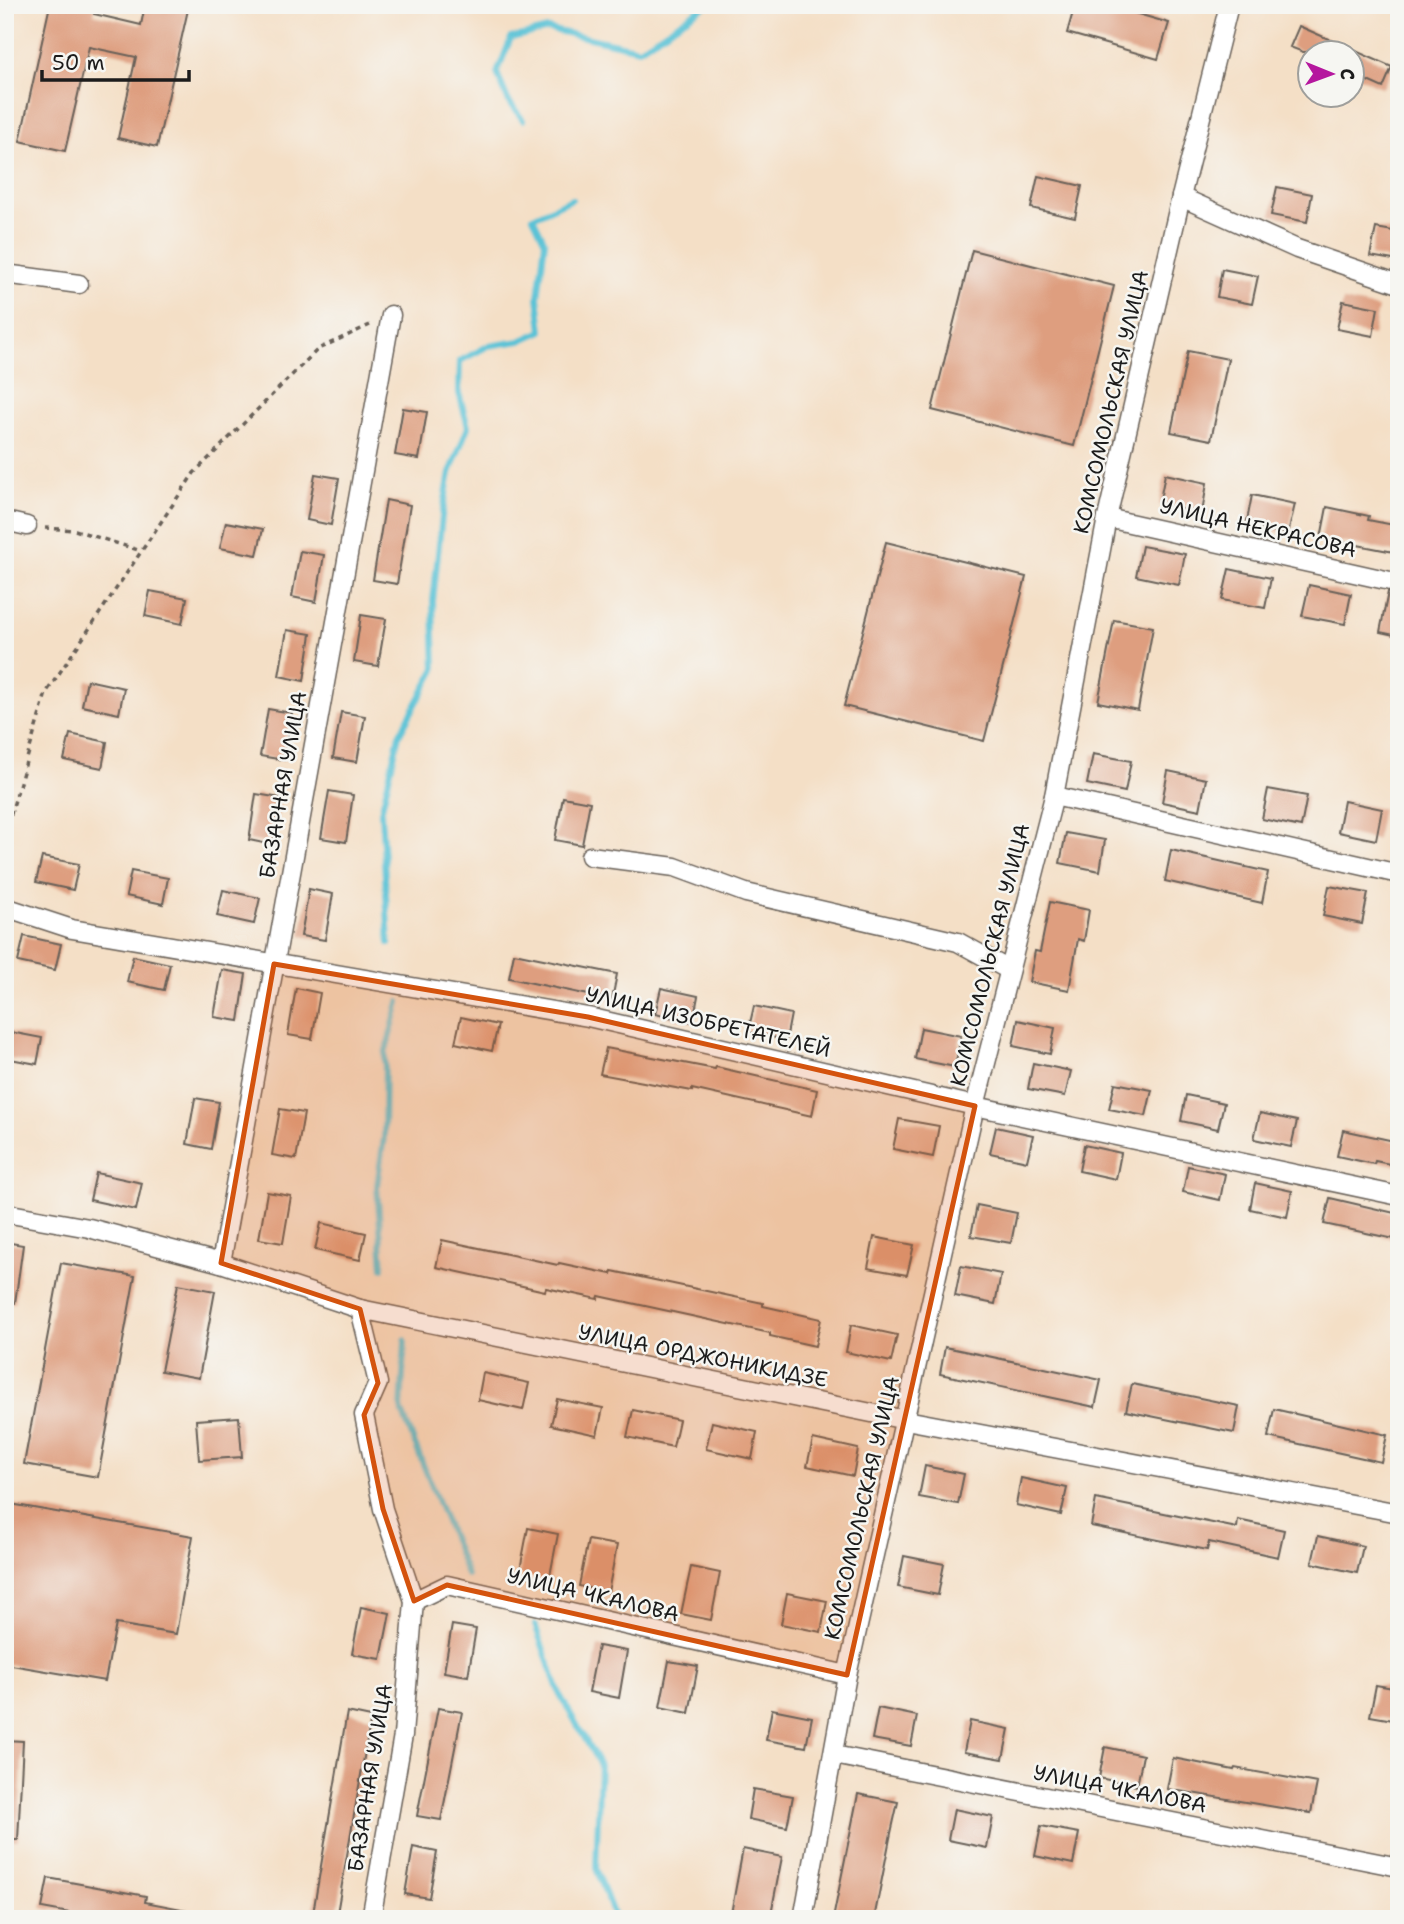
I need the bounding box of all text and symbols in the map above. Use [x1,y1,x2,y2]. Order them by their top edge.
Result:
scale bar [42,38,189,82]
north arrow [1296,38,1366,108]
text: 50 m [52,49,105,77]
text: С [1335,68,1360,80]
street label: КОМСОМОЛЬСКАЯ УЛИЦА [1067,267,1155,537]
street label: УЛИЦА НЕКРАСОВА [1157,492,1359,564]
street label: БАЗАРНАЯ УЛИЦА [253,689,313,881]
street label: КОМСОМОЛЬСКАЯ УЛИЦА [944,821,1036,1089]
street label: УЛИЦА ИЗОБРЕТАТЕЛЕЙ [583,980,833,1064]
street label: УЛИЦА ОРДЖОНИКИДЗЕ [576,1318,830,1394]
street label: КОМСОМОЛЬСКАЯ УЛИЦА [818,1373,906,1643]
street label: УЛИЦА ЧКАЛОВА [504,1562,682,1628]
street label: БАЗАРНАЯ УЛИЦА [341,1682,399,1874]
street label: УЛИЦА ЧКАЛОВА [1031,1758,1209,1820]

